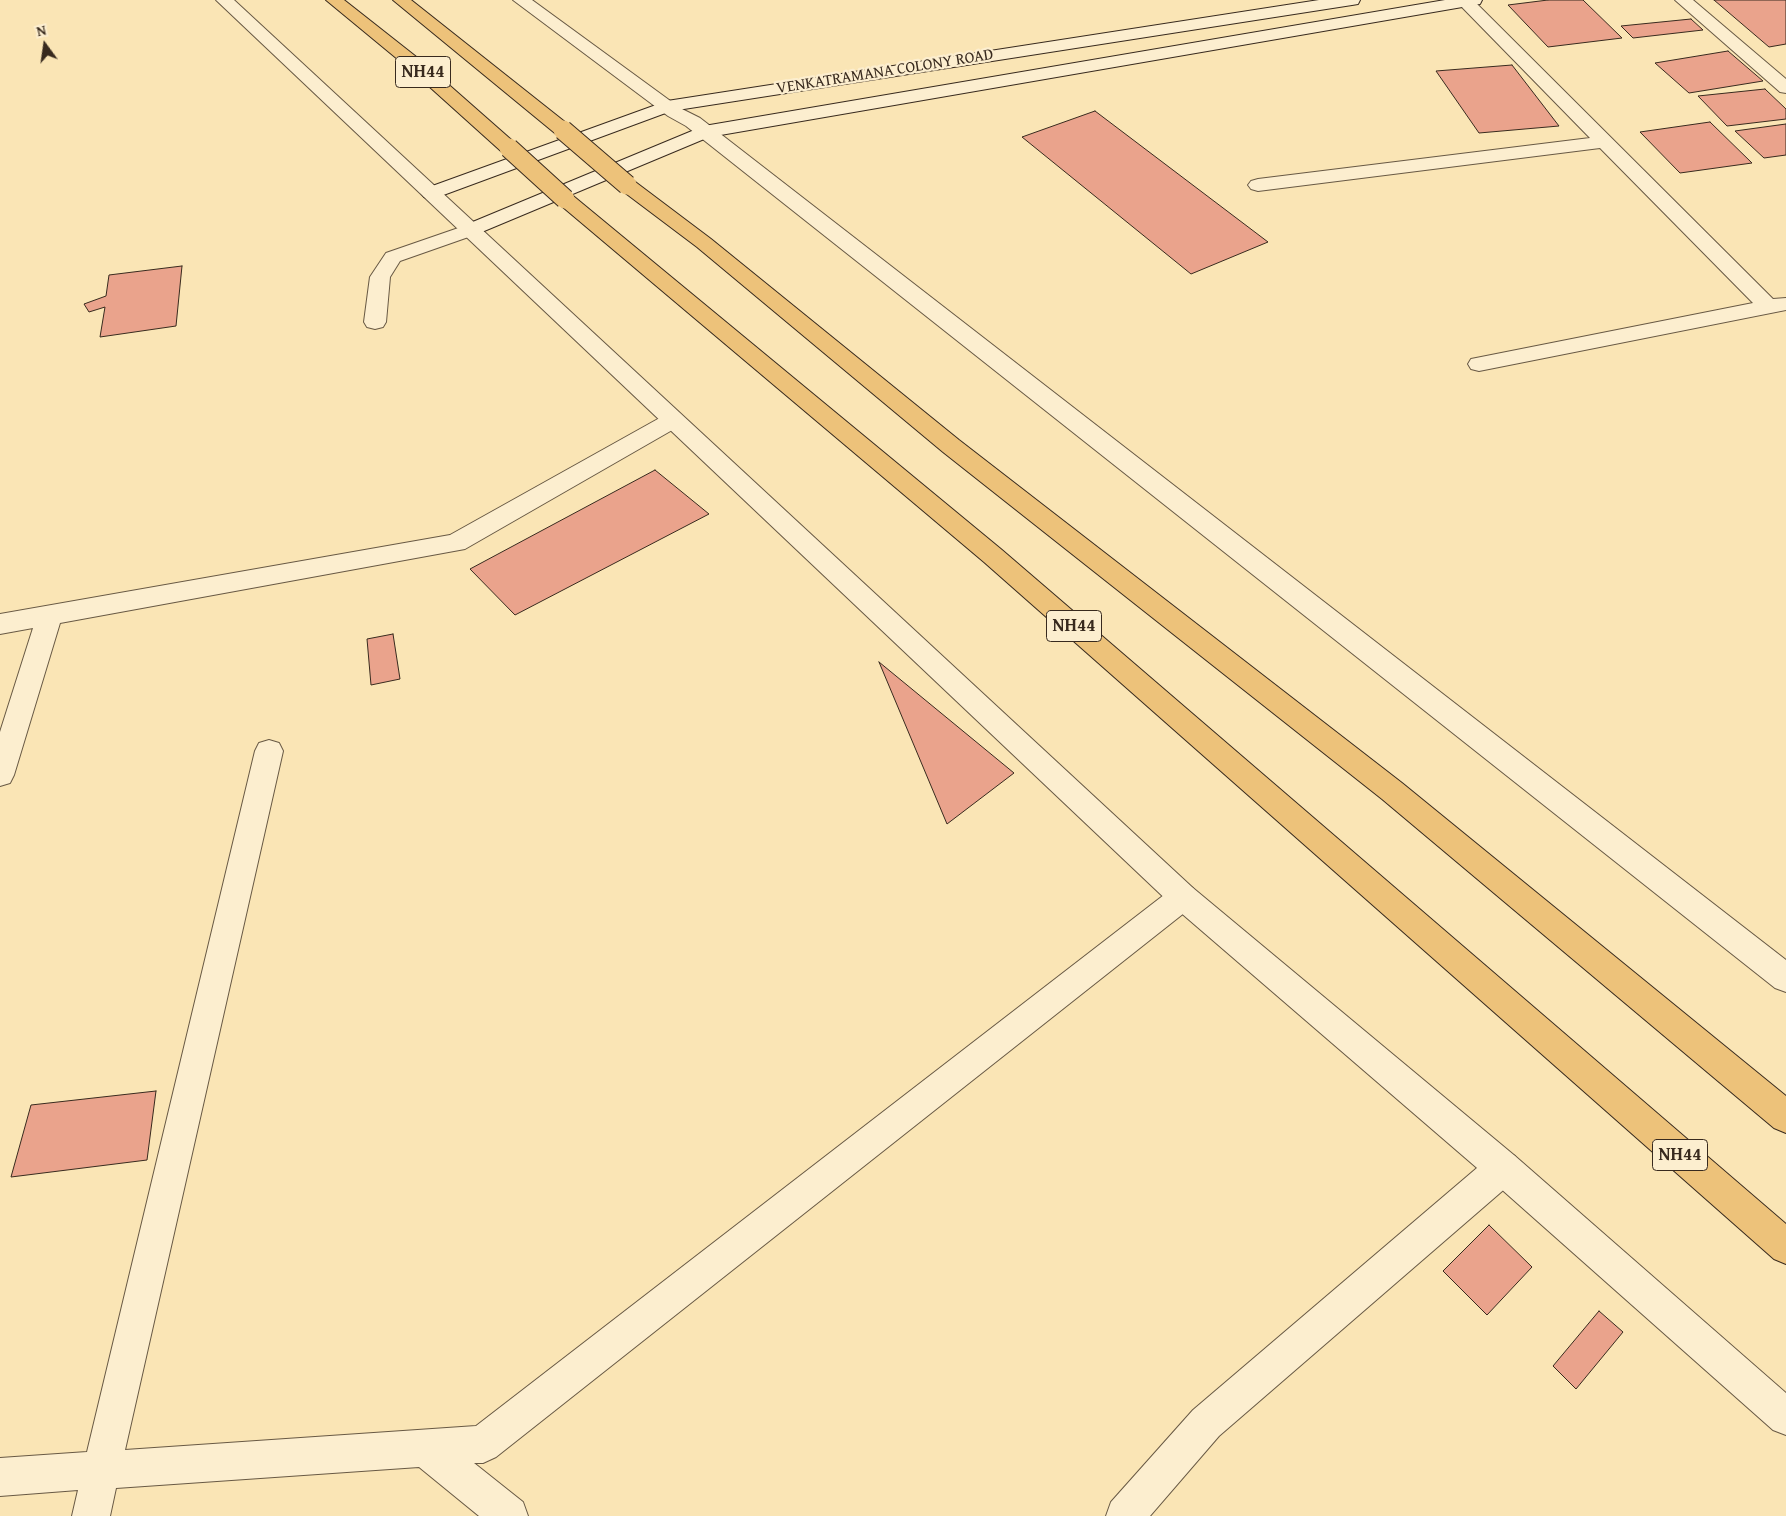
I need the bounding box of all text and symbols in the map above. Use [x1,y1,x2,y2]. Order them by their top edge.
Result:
north arrow [20,20,70,70]
text: N [34,20,48,41]
street label: VENKATRAMANA COLONY ROAD [775,45,995,99]
road number: NH44 [396,56,450,88]
road number: NH44 [1046,610,1102,642]
road number: NH44 [1652,1140,1708,1170]

